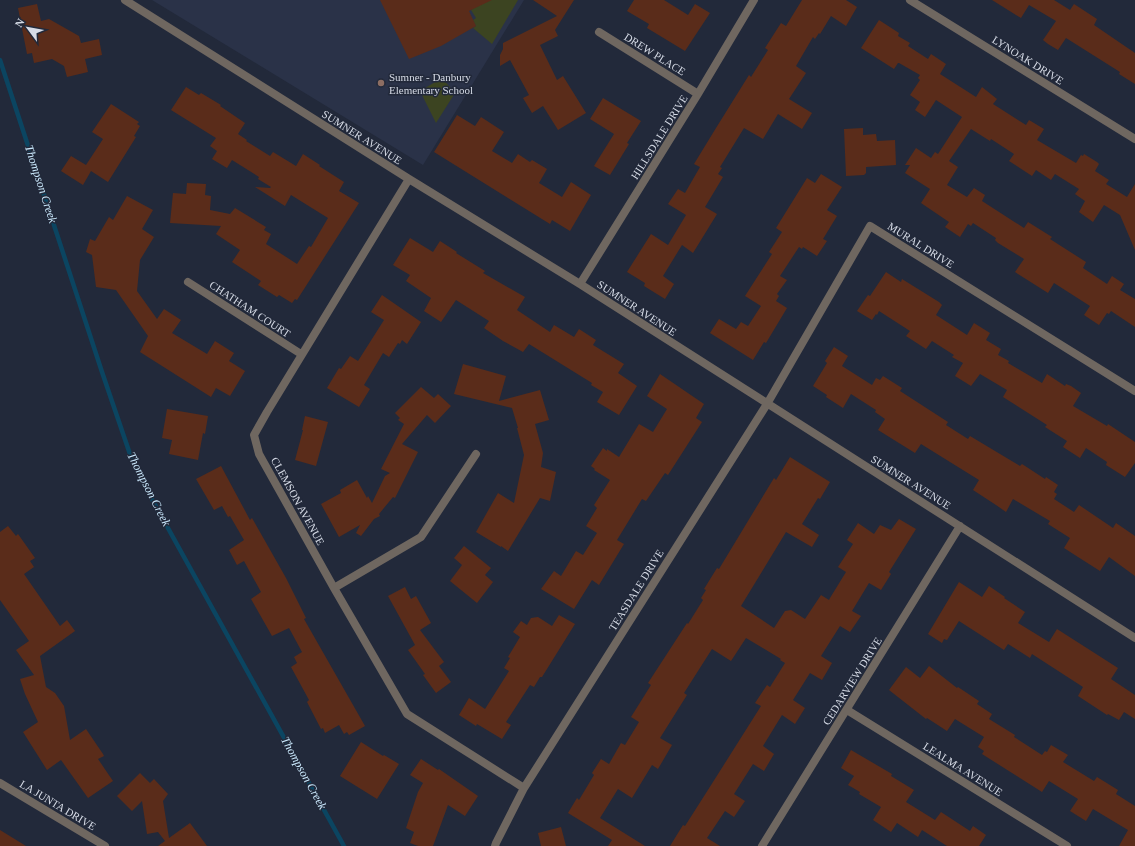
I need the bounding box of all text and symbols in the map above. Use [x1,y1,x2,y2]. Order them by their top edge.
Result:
north arrow [8,8,48,48]
text: N [12,16,27,29]
street label: DREW PLACE [622,30,688,78]
street label: LYNOAK DRIVE [990,33,1066,87]
place label: Sumner - Danbury Elementary School [389,71,473,96]
marker: Sumner - Danbury Elementary School [376,78,386,88]
street label: HILLSDALE DRIVE [628,93,690,181]
street label: SUMNER AVENUE [320,108,404,167]
water label: Thompson Creek [22,143,60,225]
street label: MURAL DRIVE [886,220,956,270]
street label: CHATHAM COURT [207,278,293,340]
street label: SUMNER AVENUE [595,278,679,338]
water label: Thompson Creek [124,450,174,529]
street label: SUMNER AVENUE [869,453,953,512]
street label: CLEMSON AVENUE [269,455,327,547]
street label: TEASDALE DRIVE [606,547,666,633]
street label: CEDARVIEW DRIVE [820,635,884,727]
water label: Thompson Creek [278,734,330,812]
street label: LEALMA AVENUE [921,740,1005,798]
street label: LA JUNTA DRIVE [18,778,98,833]

